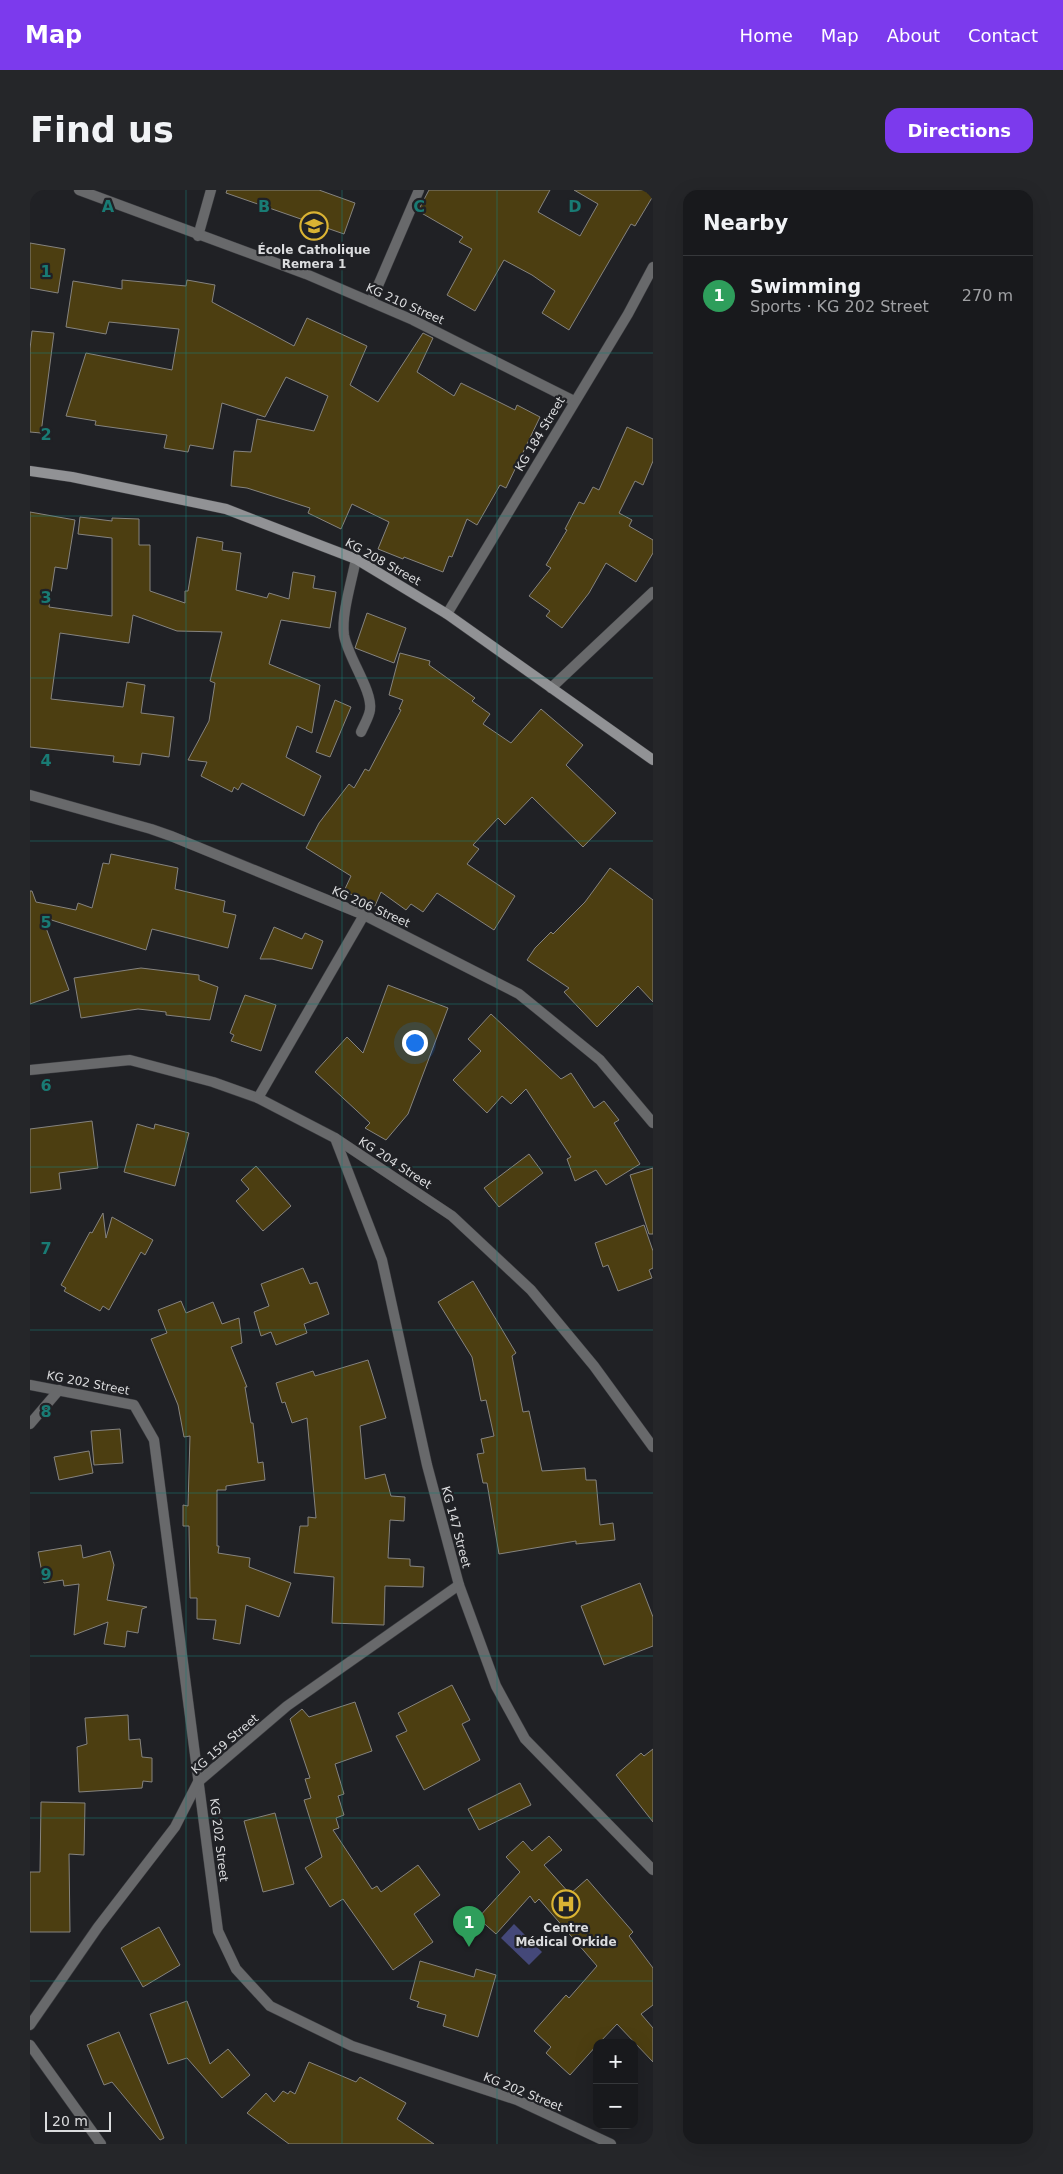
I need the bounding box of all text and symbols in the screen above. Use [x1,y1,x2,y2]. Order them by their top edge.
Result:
text: Map [25,21,82,49]
text: Home [740,25,793,46]
text: Map [821,25,859,46]
text: About [887,25,940,46]
text: Contact [968,25,1038,46]
button: Directions [885,108,1033,153]
text: Find us [30,110,174,150]
text: A [102,197,115,216]
text: B [258,197,270,216]
text: C [413,197,425,216]
text: D [568,197,582,216]
school or university icon: École Catholique Remera 1 [299,211,329,241]
text: Nearby [703,211,788,235]
place label: École Catholique Remera 1 [258,242,370,271]
text: 1 [40,262,52,281]
text: Swimming [750,275,861,297]
street label: KG 210 Street [364,280,447,328]
text: 1 [713,286,725,305]
text: 270 m [962,286,1013,305]
text: Sports · KG 202 Street [750,297,929,316]
street label: KG 184 Street [512,394,568,474]
text: 2 [40,425,52,444]
street label: KG 208 Street [343,535,423,589]
text: 3 [40,588,52,607]
text: 4 [40,751,52,770]
street label: KG 206 Street [330,883,413,931]
text: 5 [40,913,52,932]
your location [402,1030,428,1056]
text: 6 [40,1076,52,1095]
street label: KG 204 Street [356,1134,434,1192]
text: 7 [40,1239,52,1258]
street label: KG 202 Street [45,1368,131,1398]
text: 8 [40,1402,52,1421]
street label: KG 147 Street [438,1485,474,1570]
text: 9 [40,1565,52,1584]
street label: KG 159 Street [189,1711,262,1777]
street label: KG 202 Street [207,1797,231,1883]
hospital icon: Centre Médical Orkide [551,1889,581,1919]
pin: 1 [453,1906,485,1947]
place label: Centre Médical Orkide [515,1921,617,1949]
map controls [593,2039,638,2129]
button: + [593,2039,638,2084]
street label: KG 202 Street [481,2070,565,2114]
button: − [593,2084,638,2129]
scale bar [45,2109,111,2132]
text: 20 m [52,2113,88,2129]

